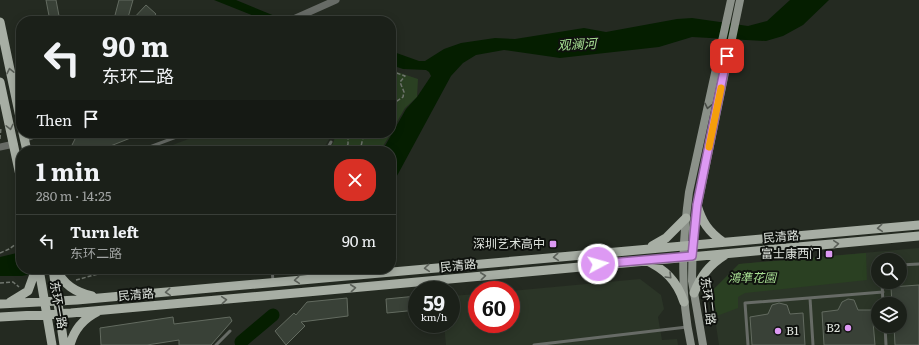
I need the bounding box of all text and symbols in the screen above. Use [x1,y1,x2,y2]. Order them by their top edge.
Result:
text: 90 m [102,24,169,66]
icon: left [36,32,88,84]
water label: 观澜河 [557,33,600,54]
pin [710,39,744,73]
icon: arrive [716,45,738,67]
text: 东环二路 [102,62,174,89]
one-way arrow [7,67,15,74]
one-way arrow [705,103,713,109]
text: Then [36,108,72,131]
icon: arrive [80,108,102,130]
one-way arrow [5,123,13,130]
text: 1 min [36,153,100,188]
button: close [334,159,376,201]
text: 280 m · 14:25 [36,186,111,205]
text: Turn left [70,220,139,243]
one-way arrow [877,224,883,233]
street label: 民清路 [762,225,800,247]
text: 90 m [342,229,376,252]
icon: left [36,230,58,252]
place label: 深圳艺术高中 [473,234,545,252]
marker: 深圳艺术高中 [548,239,558,249]
one-way arrow [833,239,839,248]
text: 东环二路 [70,243,122,262]
position arrow [577,243,619,285]
place label: 富士康西门 [761,244,821,262]
marker: 富士康西门 [824,249,834,259]
one-way arrow [553,252,559,261]
map controls [871,253,907,333]
button: search [871,253,907,289]
street label: 民清路 [439,254,477,276]
one-way arrow [424,264,430,273]
park label: 鴻準花園 [728,268,778,286]
one-way arrow [480,271,486,280]
one-way arrow [664,271,672,279]
one-way arrow [294,276,300,285]
street label: 东环二路 [697,276,721,326]
street label: 东环一路 [46,280,72,330]
speed limit sign: 60 [468,281,520,333]
street label: 民清路 [117,283,155,305]
one-way arrow [350,284,356,293]
one-way arrow [165,287,171,296]
text: 59 [423,287,445,317]
one-way arrow [221,295,227,304]
button: layers [871,297,907,333]
text: km/h [421,309,447,324]
place label: B2 [826,318,840,336]
place label: B1 [786,321,799,339]
marker: B2 [843,323,853,333]
marker: B1 [773,326,783,336]

